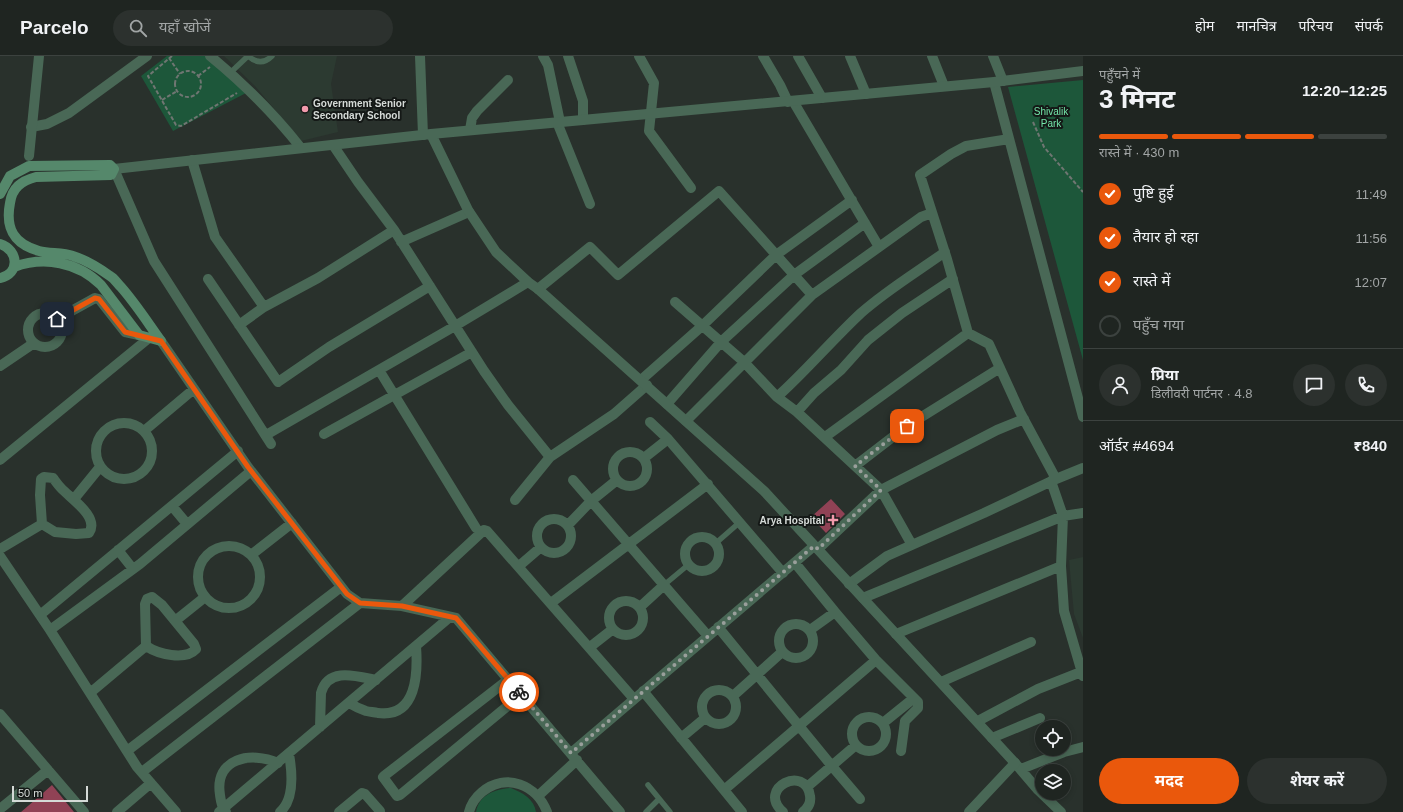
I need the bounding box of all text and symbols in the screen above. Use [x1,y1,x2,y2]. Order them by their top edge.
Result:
search box [113,10,393,46]
text: Parcelo [20,17,89,38]
icon: search [127,17,149,39]
text: यहाँ खोजें [159,18,211,35]
text: होम [1195,18,1214,34]
text: मानचित्र [1236,18,1277,34]
text: परिचय [1299,18,1333,34]
text: संपर्क [1355,18,1383,34]
text: पहुँचने में [1099,67,1140,82]
text: 12:20–12:25 [1302,82,1387,99]
text: 3 मिनट [1099,84,1175,114]
place label: Government Senior Secondary School [313,98,406,121]
marker: Government Senior Secondary School [300,104,310,114]
park label: Shivalik Park [1034,106,1069,129]
text: रास्ते में · 430 m [1099,145,1179,160]
icon: check [1099,183,1121,205]
text: पुष्टि हुई [1133,184,1174,201]
text: 11:49 [1355,187,1387,202]
icon: check [1099,227,1121,249]
text: तैयार हो रहा [1133,228,1198,245]
text: 11:56 [1355,231,1387,246]
icon: check [1099,271,1121,293]
text: रास्ते में [1133,272,1171,289]
text: 12:07 [1354,275,1387,290]
pin [40,302,74,336]
icon: home [46,308,68,330]
text: पहुँच गया [1133,316,1184,333]
button: person [1099,364,1141,406]
button: chat [1293,364,1335,406]
button: phone [1345,364,1387,406]
text: प्रिया [1151,366,1179,383]
text: डिलीवरी पार्टनर · 4.8 [1151,386,1253,401]
pin [890,409,924,443]
icon: bag [896,415,918,437]
text: ऑर्डर #4694 [1099,437,1174,454]
text: ₹840 [1353,437,1387,454]
marker: Arya Hospital [827,514,839,526]
place label: Arya Hospital [760,515,824,526]
courier [499,672,539,712]
icon: bike [508,681,530,703]
map controls [1035,720,1071,800]
button: locate [1035,720,1071,756]
button: मदद [1099,758,1239,804]
button: शेयर करें [1247,758,1387,804]
button: layers [1035,764,1071,800]
scale bar [12,784,88,803]
text: 50 m [18,787,42,799]

